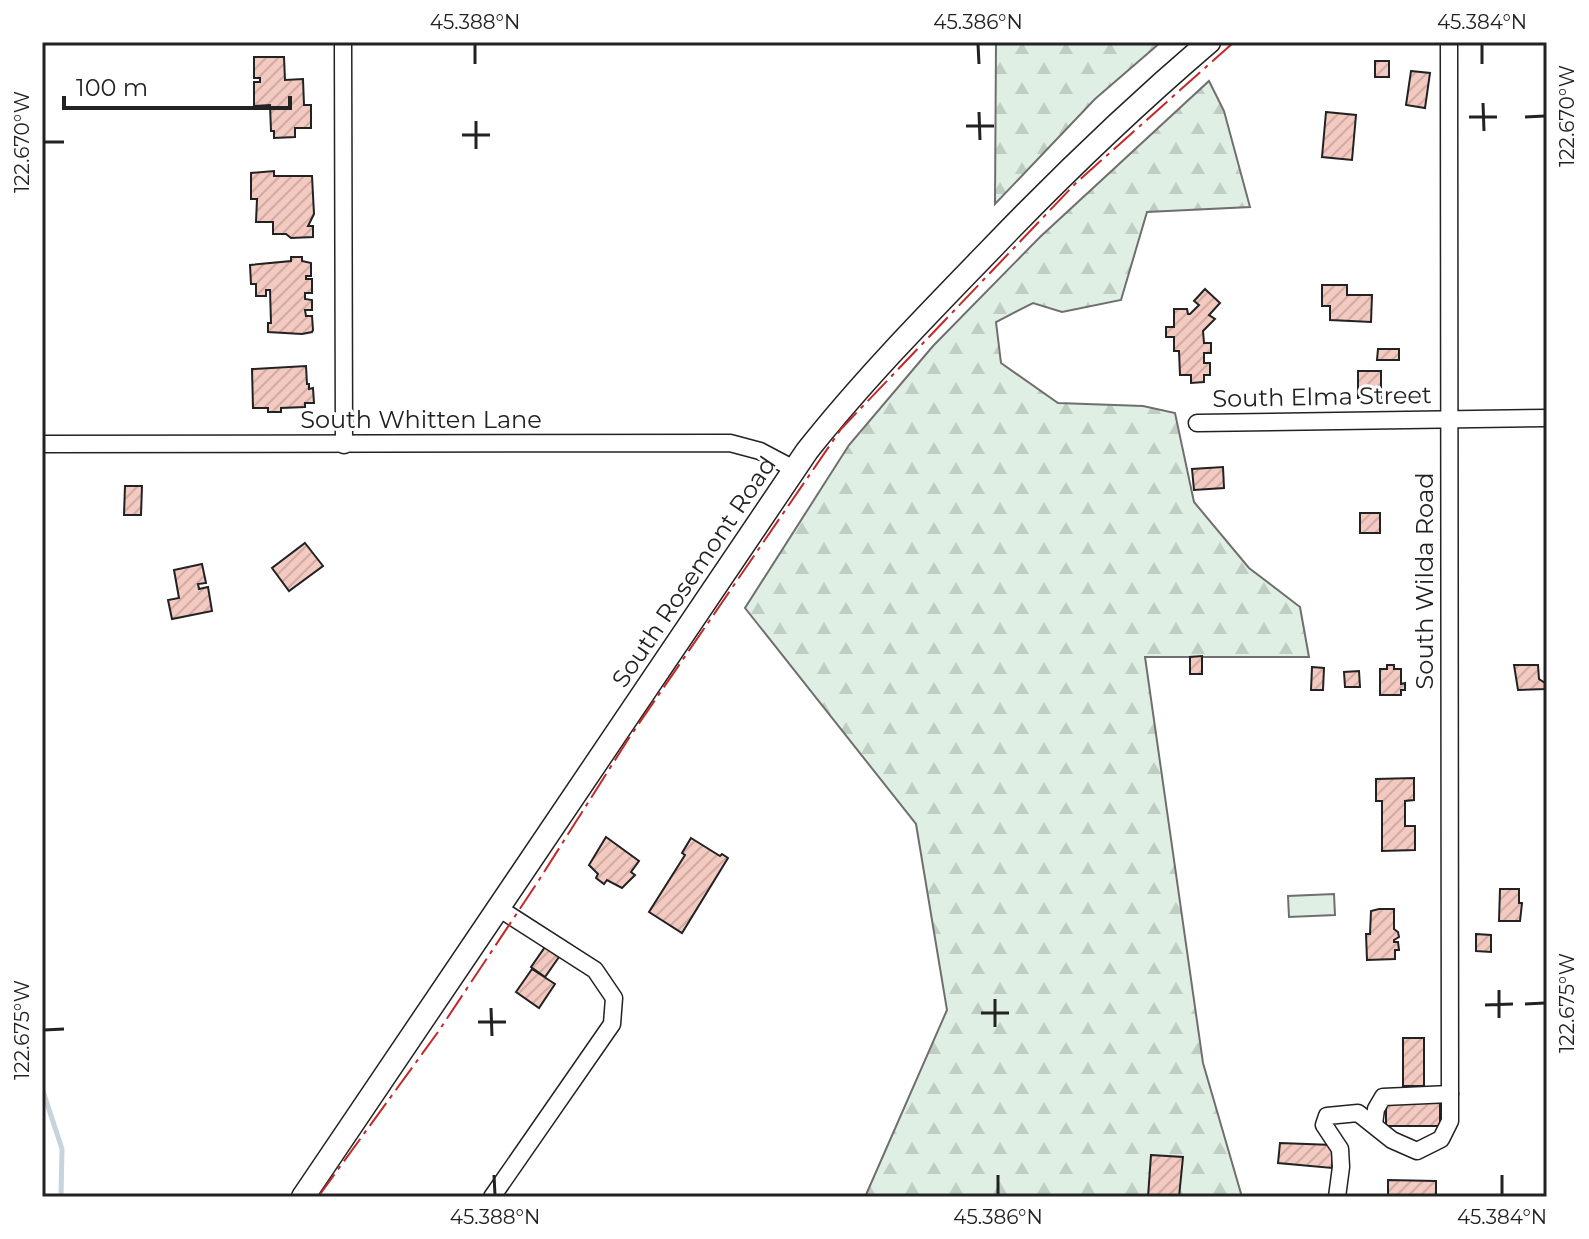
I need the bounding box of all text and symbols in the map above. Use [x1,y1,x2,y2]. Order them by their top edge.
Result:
text: 45.388°N [430,10,520,34]
text: 45.386°N [933,10,1023,34]
text: 45.384°N [1437,10,1527,34]
scale bar [64,60,290,110]
text: 122.670°W [1555,65,1579,167]
text: 100 m [76,73,148,102]
text: 122.670°W [10,91,34,193]
street label: South Elma Street [1212,380,1432,413]
street label: South Whitten Lane [300,405,542,434]
street label: South Rosemont Road [605,451,782,693]
street label: South Wilda Road [1410,473,1439,689]
text: 122.675°W [1555,953,1579,1053]
text: 122.675°W [10,980,34,1080]
text: 45.388°N [450,1205,540,1229]
text: 45.386°N [953,1205,1043,1229]
text: 45.384°N [1457,1205,1547,1229]

